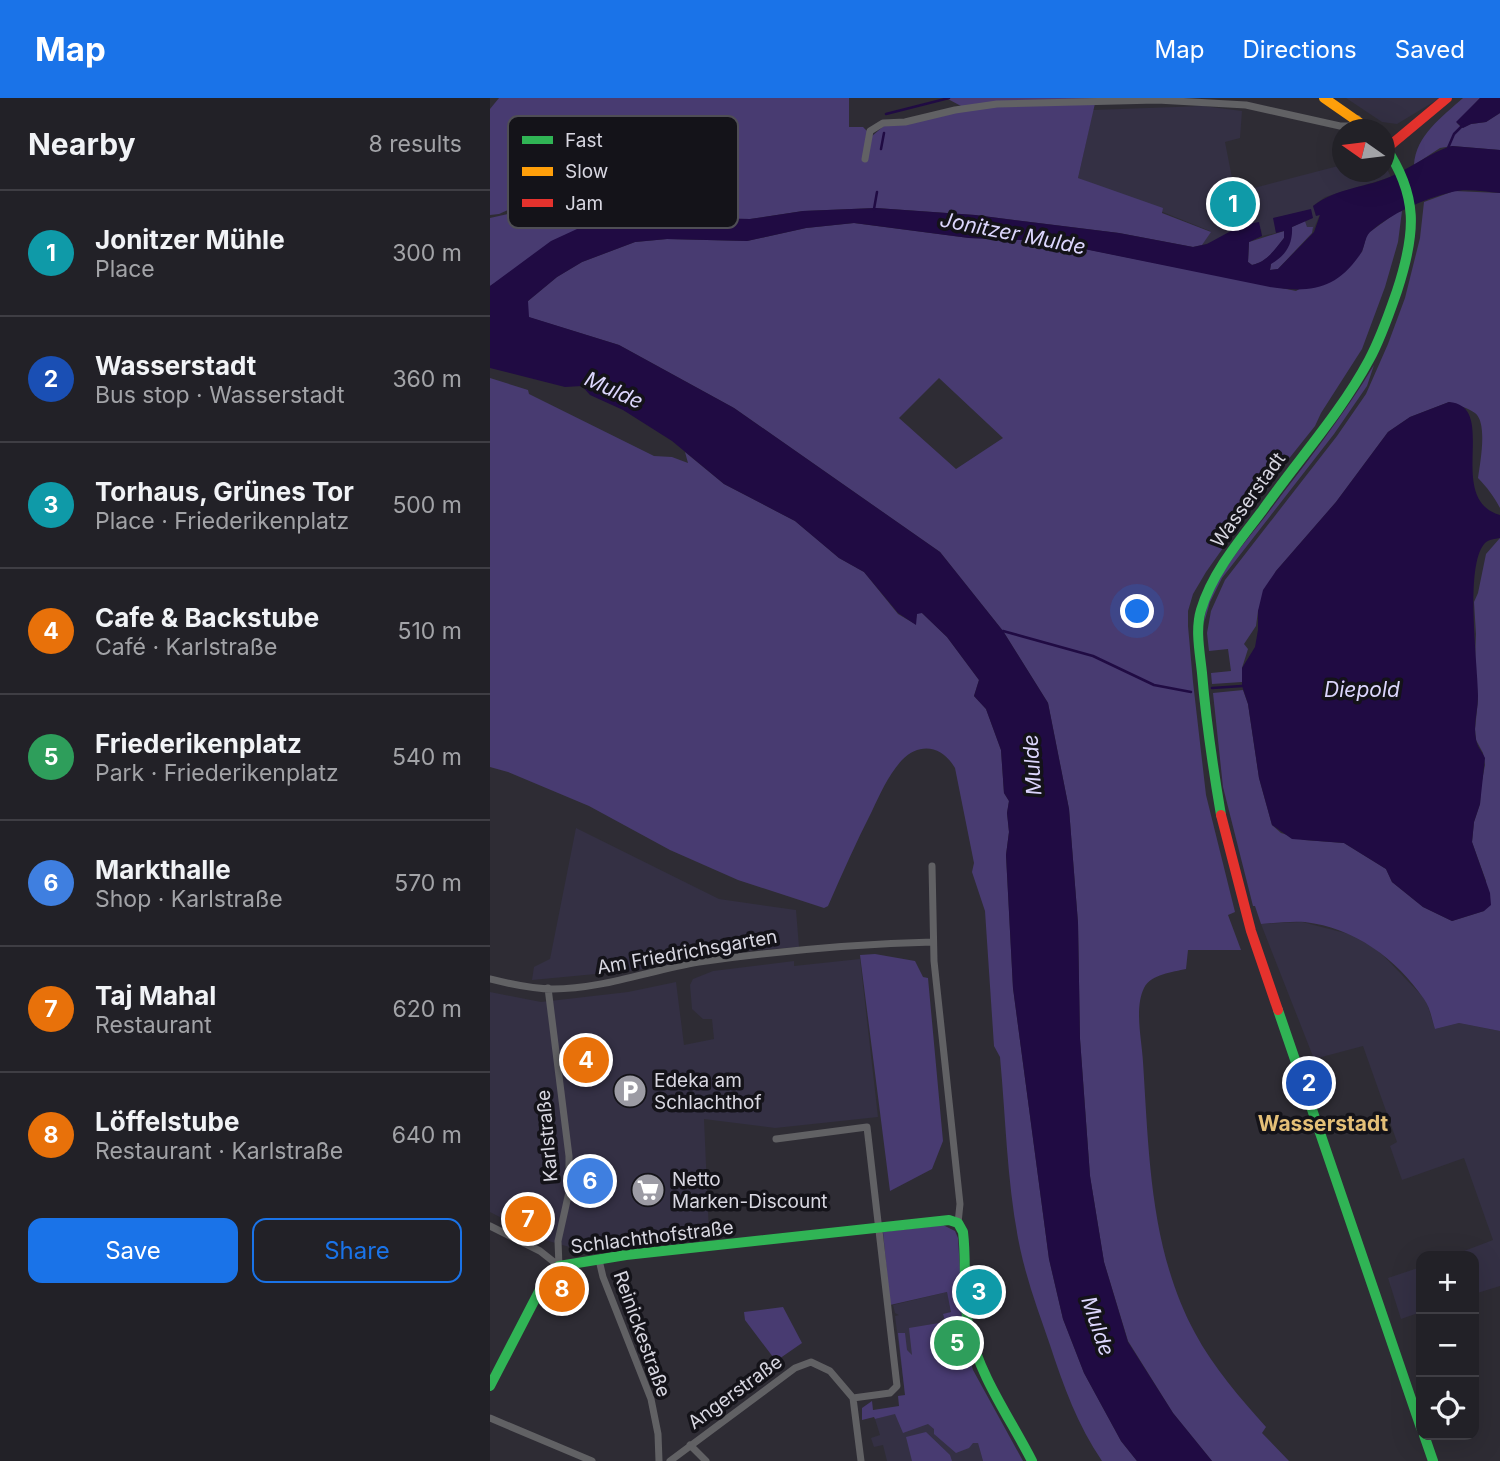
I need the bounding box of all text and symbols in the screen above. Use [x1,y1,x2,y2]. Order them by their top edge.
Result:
text: Map [35,29,106,69]
text: Map [1155,35,1204,64]
text: Directions [1242,35,1357,64]
text: Saved [1395,35,1465,64]
legend [508,116,738,228]
north arrow [1332,119,1395,182]
text: Nearby [28,126,136,162]
text: Fast [565,129,603,152]
text: 8 results [369,130,462,158]
text: Slow [565,160,608,183]
pin: 1 [1210,178,1256,230]
text: Jam [565,192,603,215]
water label: Jonitzer Mulde [938,207,1088,259]
text: Jonitzer Mühle [95,224,285,255]
text: 1 [46,239,56,267]
text: 300 m [392,239,462,267]
text: Place [95,255,155,283]
text: Wasserstadt [95,350,256,381]
text: 2 [44,365,58,393]
text: 360 m [392,365,462,393]
water label: Mulde [581,366,647,414]
text: Bus stop · Wasserstadt [95,381,345,409]
street label: Wasserstadt [1206,448,1290,552]
text: Torhaus, Grünes Tor [95,476,354,507]
text: 3 [44,491,58,519]
text: 500 m [392,491,462,519]
text: Place · Friederikenplatz [95,507,349,535]
your location [1120,594,1154,628]
text: Cafe & Backstube [95,602,319,633]
text: 4 [43,617,59,645]
text: 510 m [398,617,462,645]
text: Café · Karlstraße [95,633,277,661]
water label: Diepold [1324,677,1400,702]
text: Friederikenplatz [95,728,302,759]
water label: Mulde [1017,733,1047,797]
text: 5 [44,743,58,771]
text: 540 m [392,743,462,771]
text: Park · Friederikenplatz [95,759,339,787]
text: Markthalle [95,854,231,885]
text: 6 [44,869,58,897]
text: 570 m [394,869,462,897]
text: Shop · Karlstraße [95,885,283,913]
street label: Am Friedrichsgarten [595,925,779,979]
text: Taj Mahal [95,980,216,1011]
text: 7 [44,995,58,1023]
text: 620 m [393,995,462,1023]
text: Restaurant [95,1011,212,1039]
pin: 4 [563,1034,609,1086]
pin: 2 [1286,1057,1332,1109]
place label: Edeka am Schlachthof [654,1069,762,1114]
parking icon: Edeka am Schlachthof [611,1072,649,1110]
street label: Karlstraße [532,1089,562,1183]
text: Löffelstube [95,1106,239,1137]
district label: Wasserstadt [1258,1111,1388,1136]
text: 8 [44,1121,58,1149]
text: 640 m [392,1121,462,1149]
text: Restaurant · Karlstraße [95,1137,343,1165]
pin: 6 [567,1155,613,1207]
place label: Netto Marken-Discount [672,1168,828,1213]
supermarket icon: Netto Marken-Discount [629,1171,667,1209]
pin: 7 [505,1193,551,1245]
street label: Schlachthofstraße [569,1216,735,1258]
button: Save [28,1218,238,1283]
button: Share [252,1218,462,1283]
map controls [1416,1251,1479,1440]
button: + [1416,1251,1479,1314]
pin: 8 [539,1263,585,1315]
pin: 3 [956,1266,1002,1318]
street label: Reinickestraße [609,1268,675,1400]
water label: Mulde [1076,1293,1120,1359]
button: − [1416,1314,1479,1377]
pin: 5 [934,1317,980,1369]
street label: Angerstraße [683,1350,787,1434]
button: locate [1416,1377,1479,1440]

